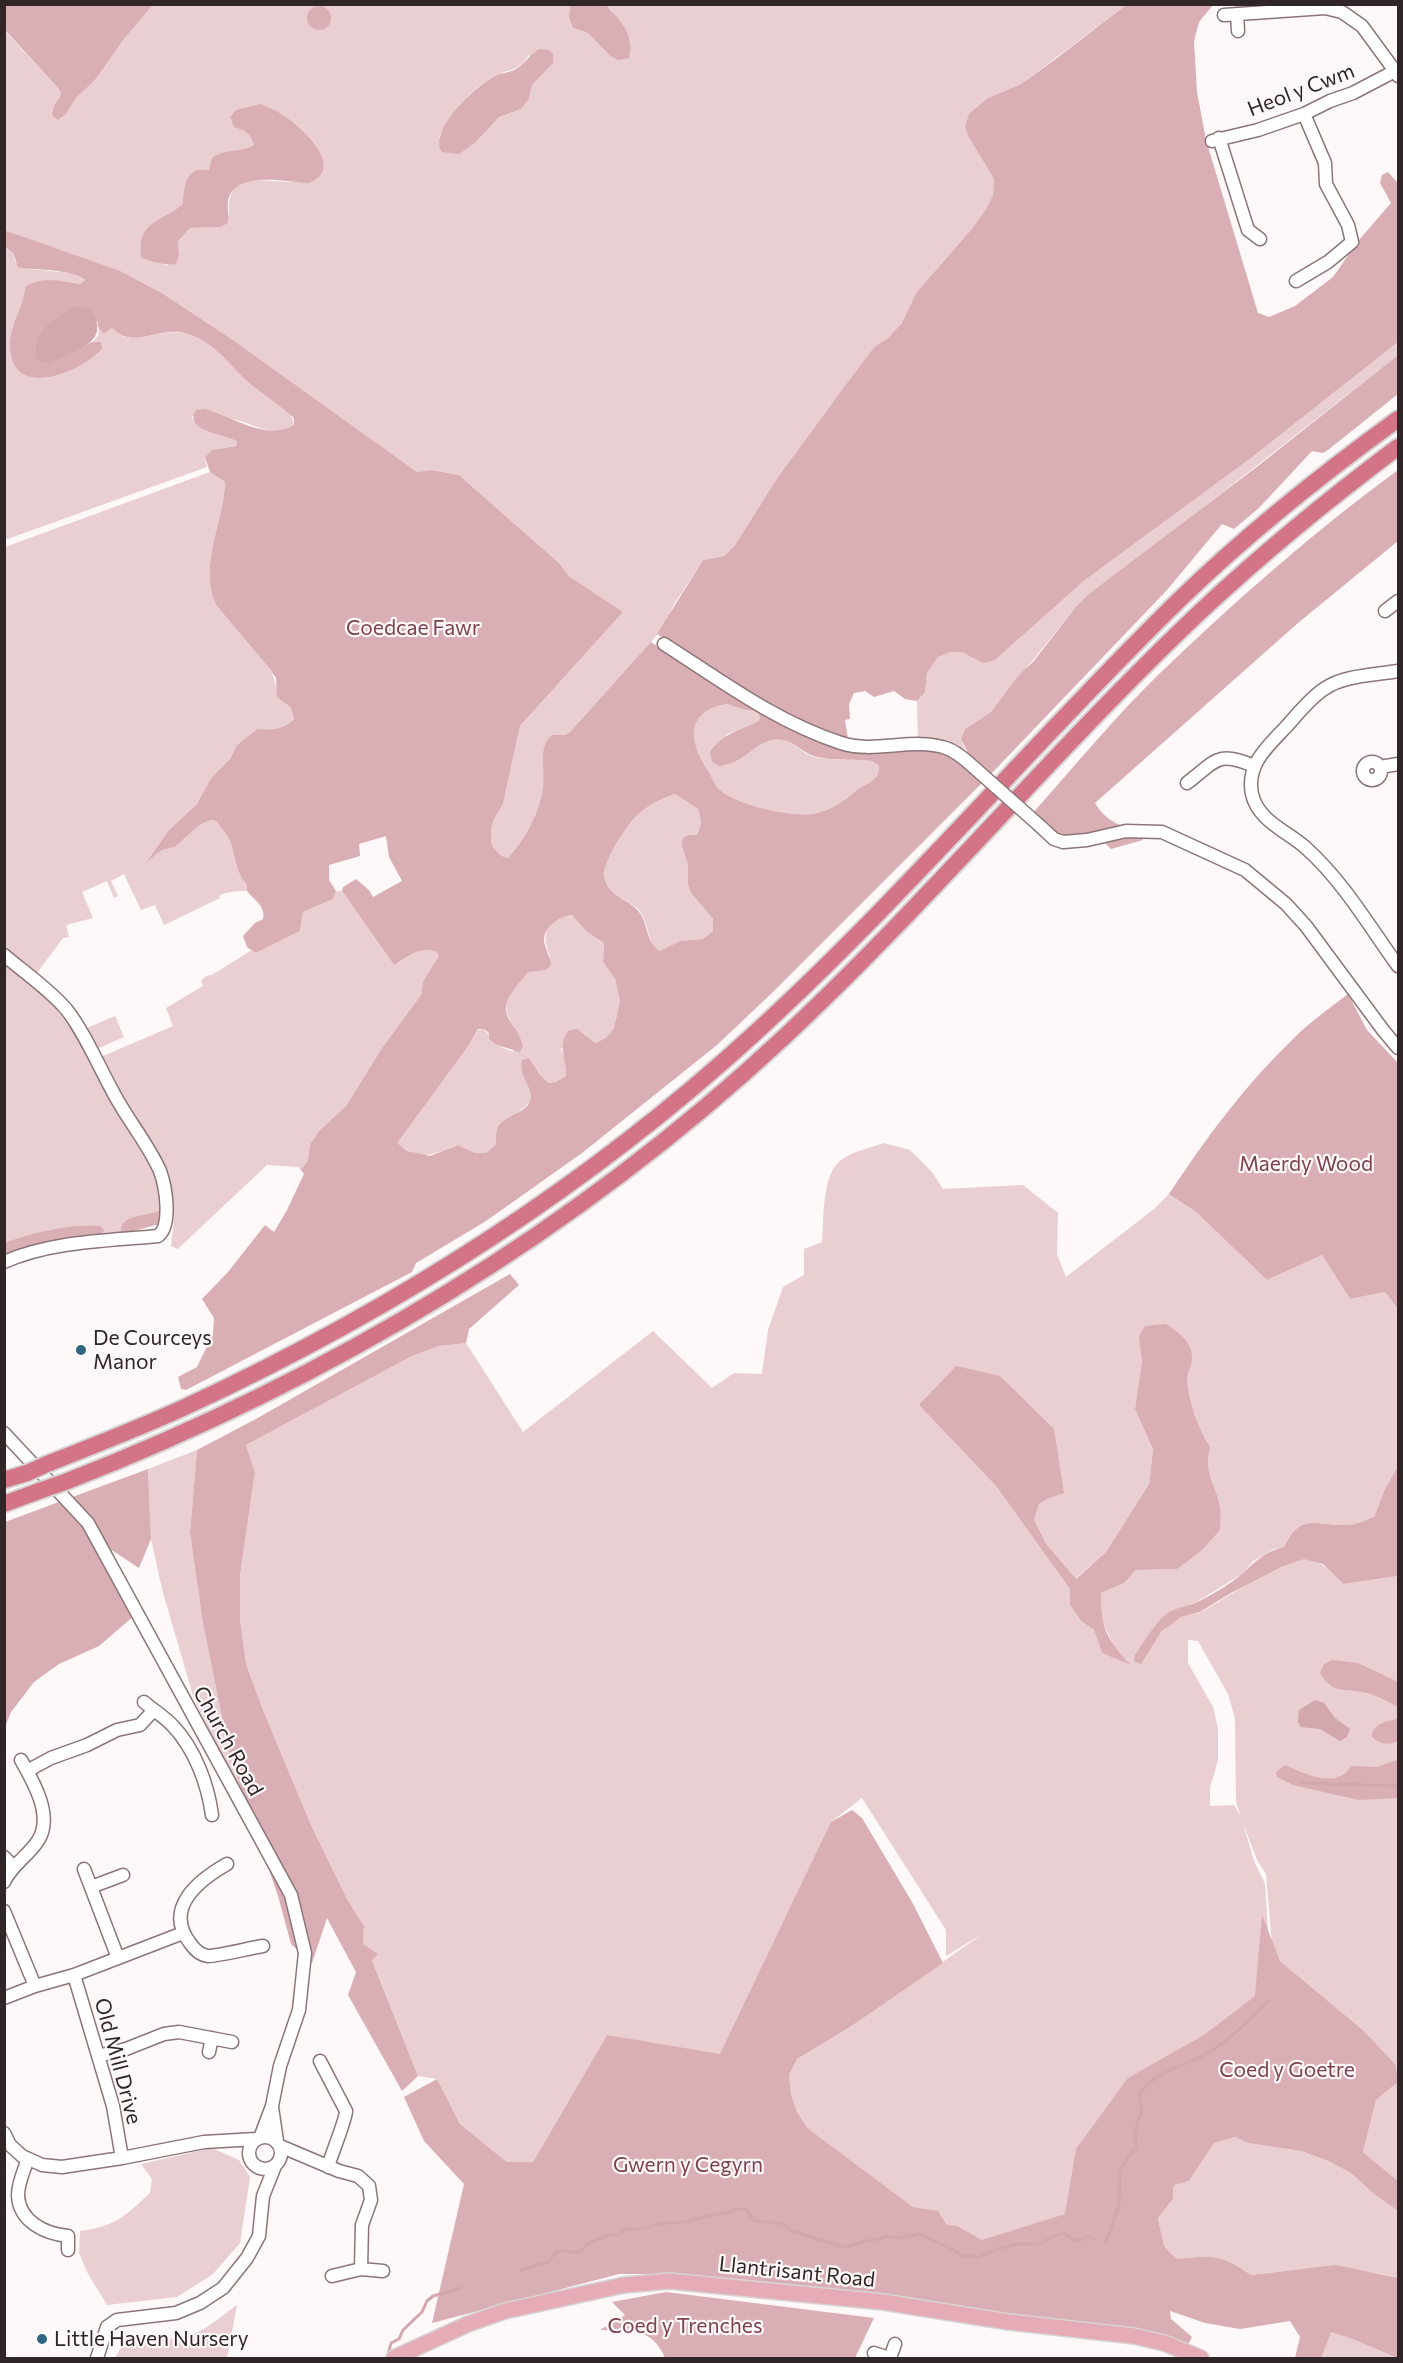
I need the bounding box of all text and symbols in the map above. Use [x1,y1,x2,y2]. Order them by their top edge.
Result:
street label: Heol y Cwm [1244,58,1358,122]
park label: Coedcae Fawr [346,615,480,641]
park label: Maerdy Wood [1239,1151,1373,1177]
place label: De Courceys Manor [93,1325,212,1375]
marker: De Courceys Manor [74,1343,88,1357]
street label: Church Road [187,1682,269,1800]
street label: Old Mill Drive [89,1995,147,2127]
park label: Coed y Goetre [1219,2057,1355,2083]
park label: Gwern y Cegyrn [613,2152,763,2178]
street label: Llantrisant Road [718,2251,876,2293]
park label: Coed y Trenches [608,2313,762,2339]
place label: Little Haven Nursery [54,2326,249,2352]
marker: Little Haven Nursery [35,2332,49,2346]

